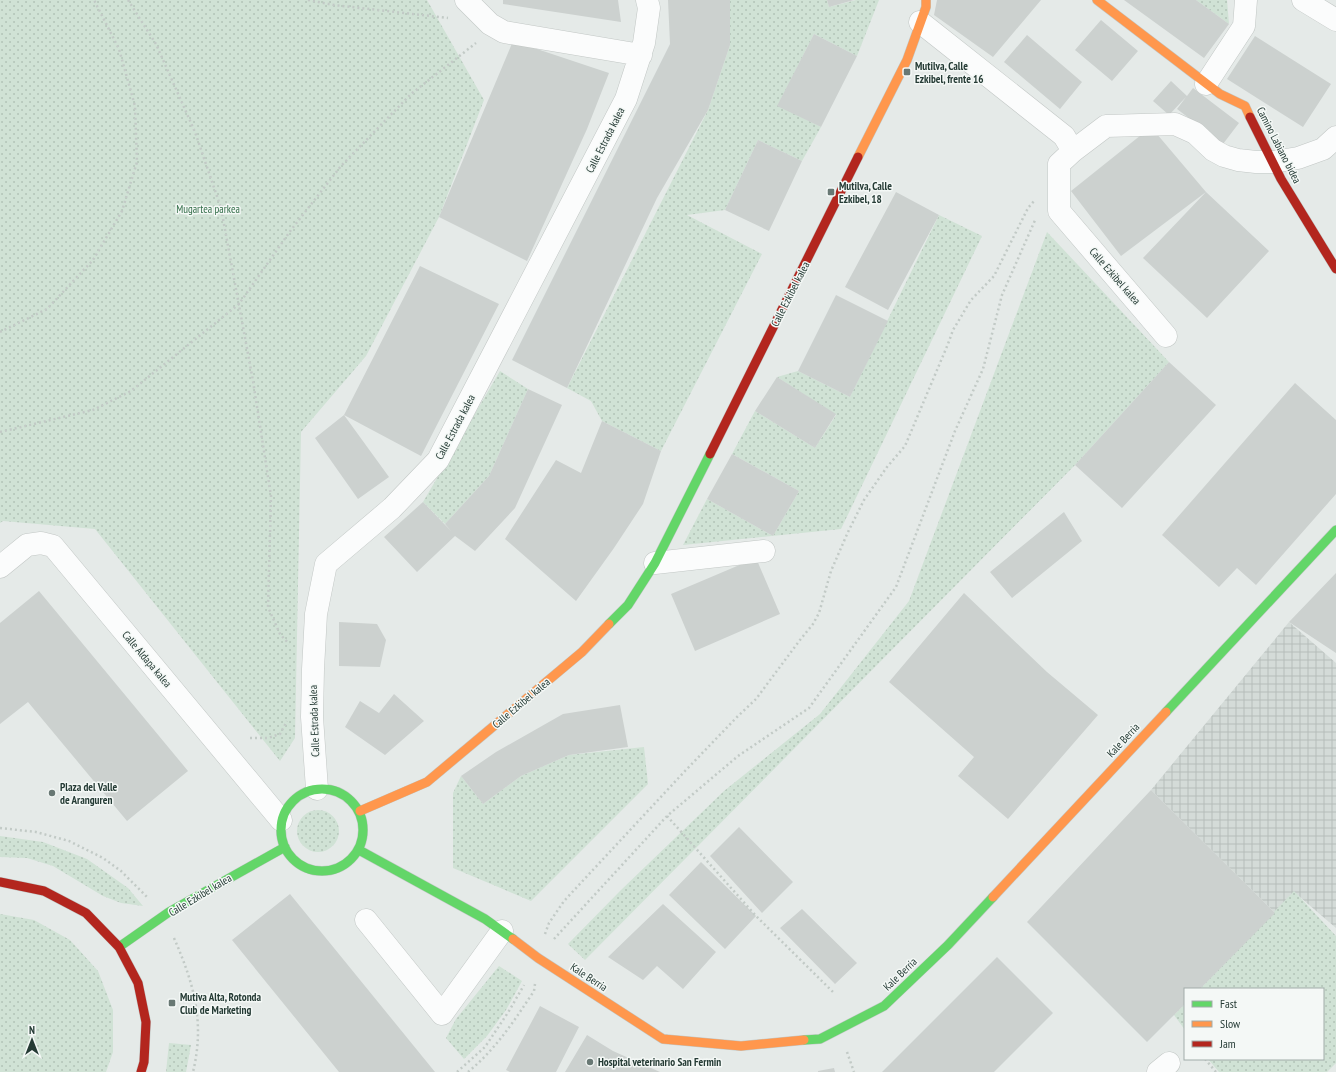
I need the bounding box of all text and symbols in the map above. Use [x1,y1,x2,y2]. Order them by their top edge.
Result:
place label: Mutilva, Calle Ezkibel, frente 16 [915,59,984,86]
marker: Mutilva, Calle Ezkibel, frente 16 [902,67,912,77]
street label: Camino Labiano bidea [1254,104,1304,186]
street label: Calle Estrada kalea [582,105,628,175]
place label: Mutilva, Calle Ezkibel, 18 [839,179,892,206]
marker: Mutilva, Calle Ezkibel, 18 [826,187,836,197]
park label: Mugartea parkea [176,202,240,216]
street label: Calle Ezkibel kalea [1086,245,1144,307]
street label: Calle Ezkibel kalea [768,259,812,329]
street label: Calle Estrada kalea [432,392,478,462]
street label: Calle Aldapa kalea [119,628,175,690]
street label: Calle Ezkibel kalea [489,675,553,731]
street label: Calle Estrada kalea [306,685,322,757]
street label: Kale Berria [1104,720,1142,760]
place label: Plaza del Valle de Aranguren [60,780,118,807]
marker: Plaza del Valle de Aranguren [47,788,57,798]
street label: Calle Ezkibel kalea [166,871,234,919]
street label: Kale Berria [880,955,920,993]
street label: Kale Berria [568,960,610,994]
legend [1184,988,1324,1060]
place label: Mutiva Alta, Rotonda Club de Marketing [180,990,262,1017]
text: Fast [1220,996,1238,1011]
marker: Mutiva Alta, Rotonda Club de Marketing [167,998,177,1008]
text: Slow [1220,1016,1241,1031]
north arrow [12,1020,52,1060]
text: N [29,1023,35,1037]
text: Jam [1219,1036,1236,1051]
place label: Hospital veterinario San Fermin [598,1055,721,1069]
marker: Hospital veterinario San Fermin [585,1057,595,1067]

